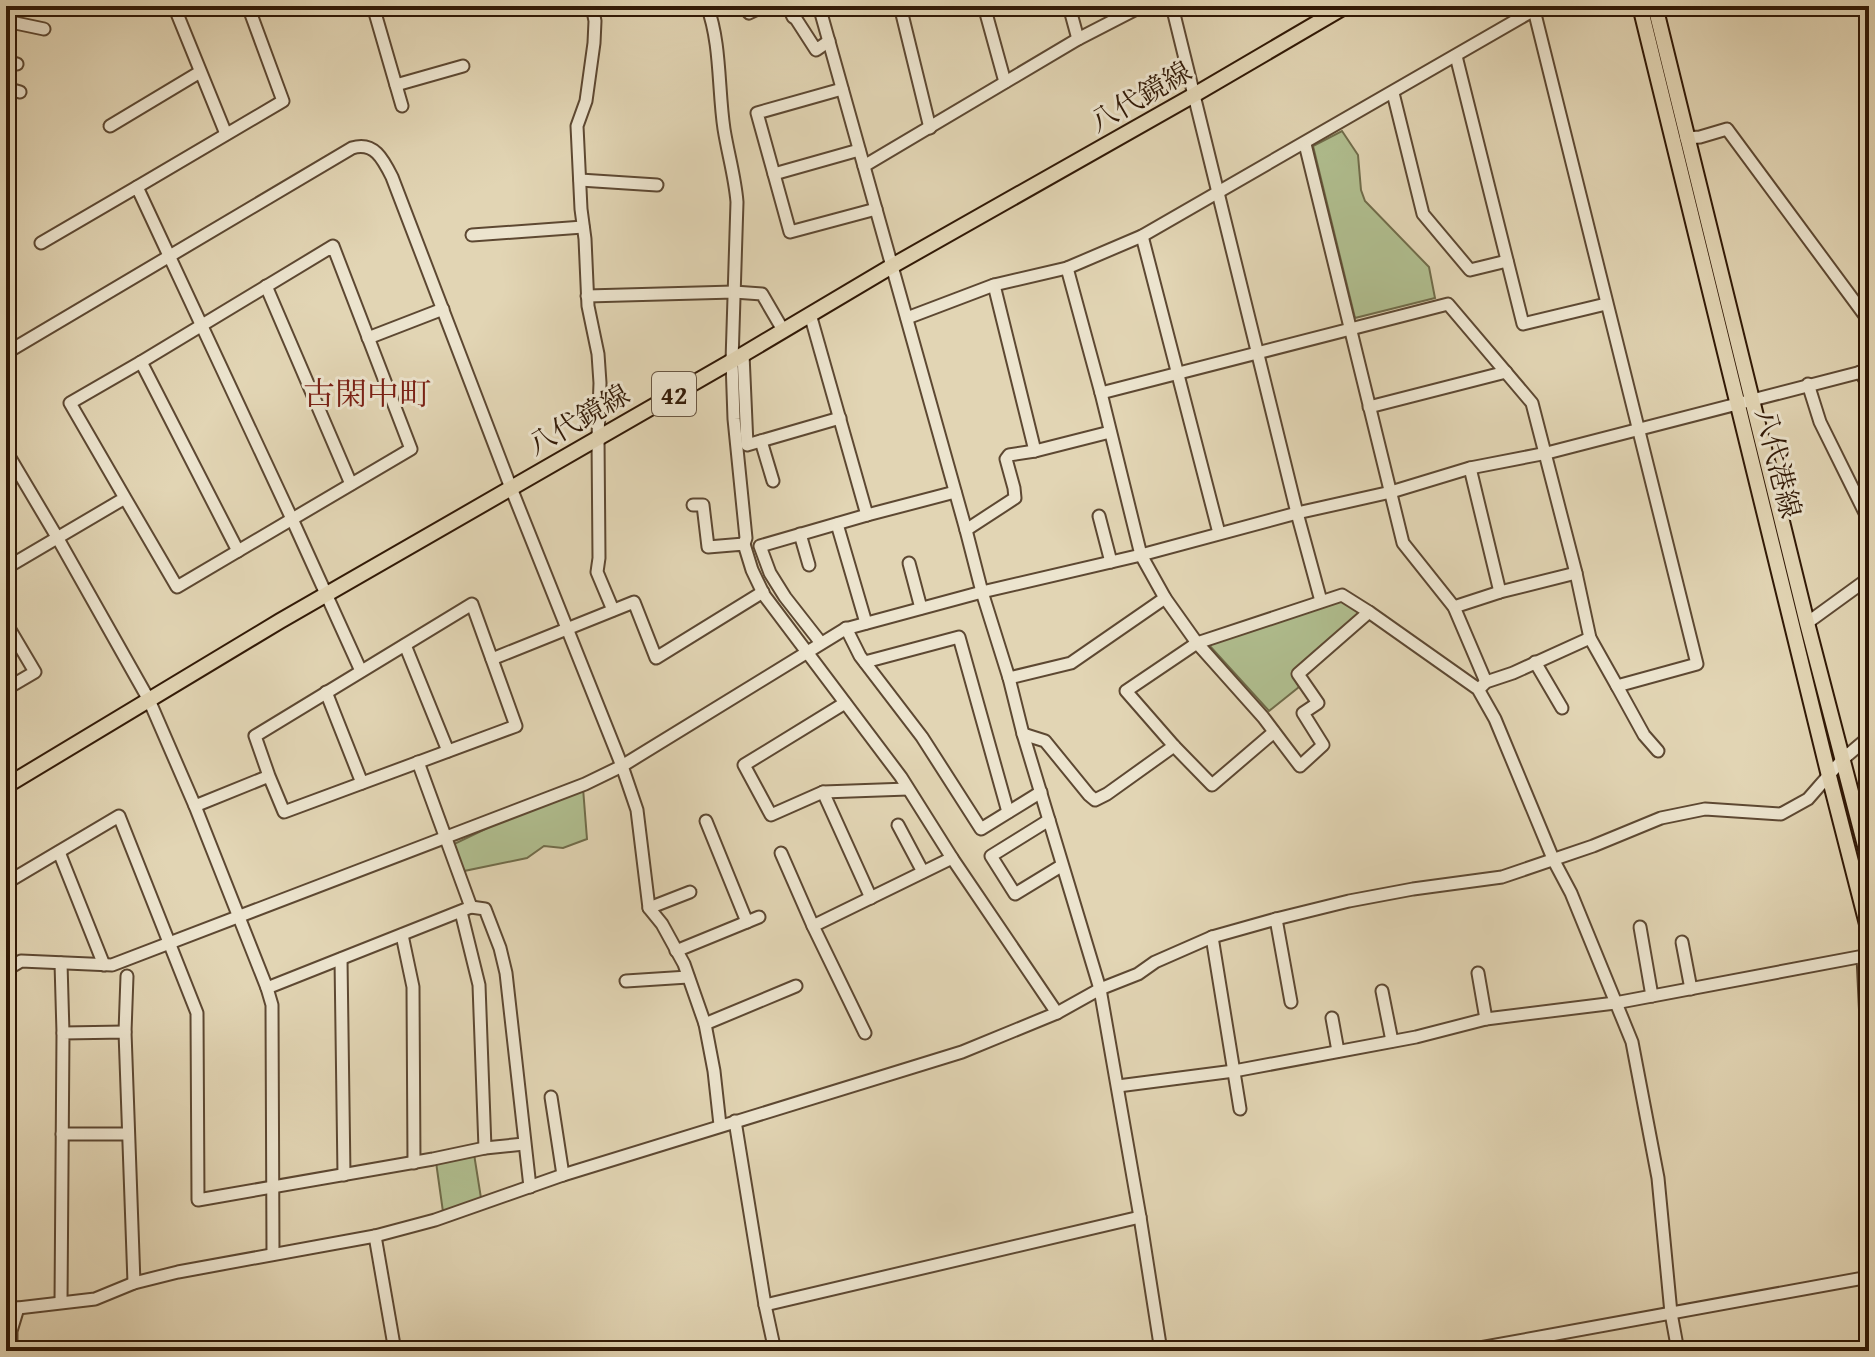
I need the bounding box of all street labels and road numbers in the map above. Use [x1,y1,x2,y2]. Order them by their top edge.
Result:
street label: 八代鏡線 [1081,50,1199,142]
road number: 42 [652,372,696,416]
street label: 八代鏡線 [519,373,637,465]
street label: 八代港線 [1746,404,1812,522]

